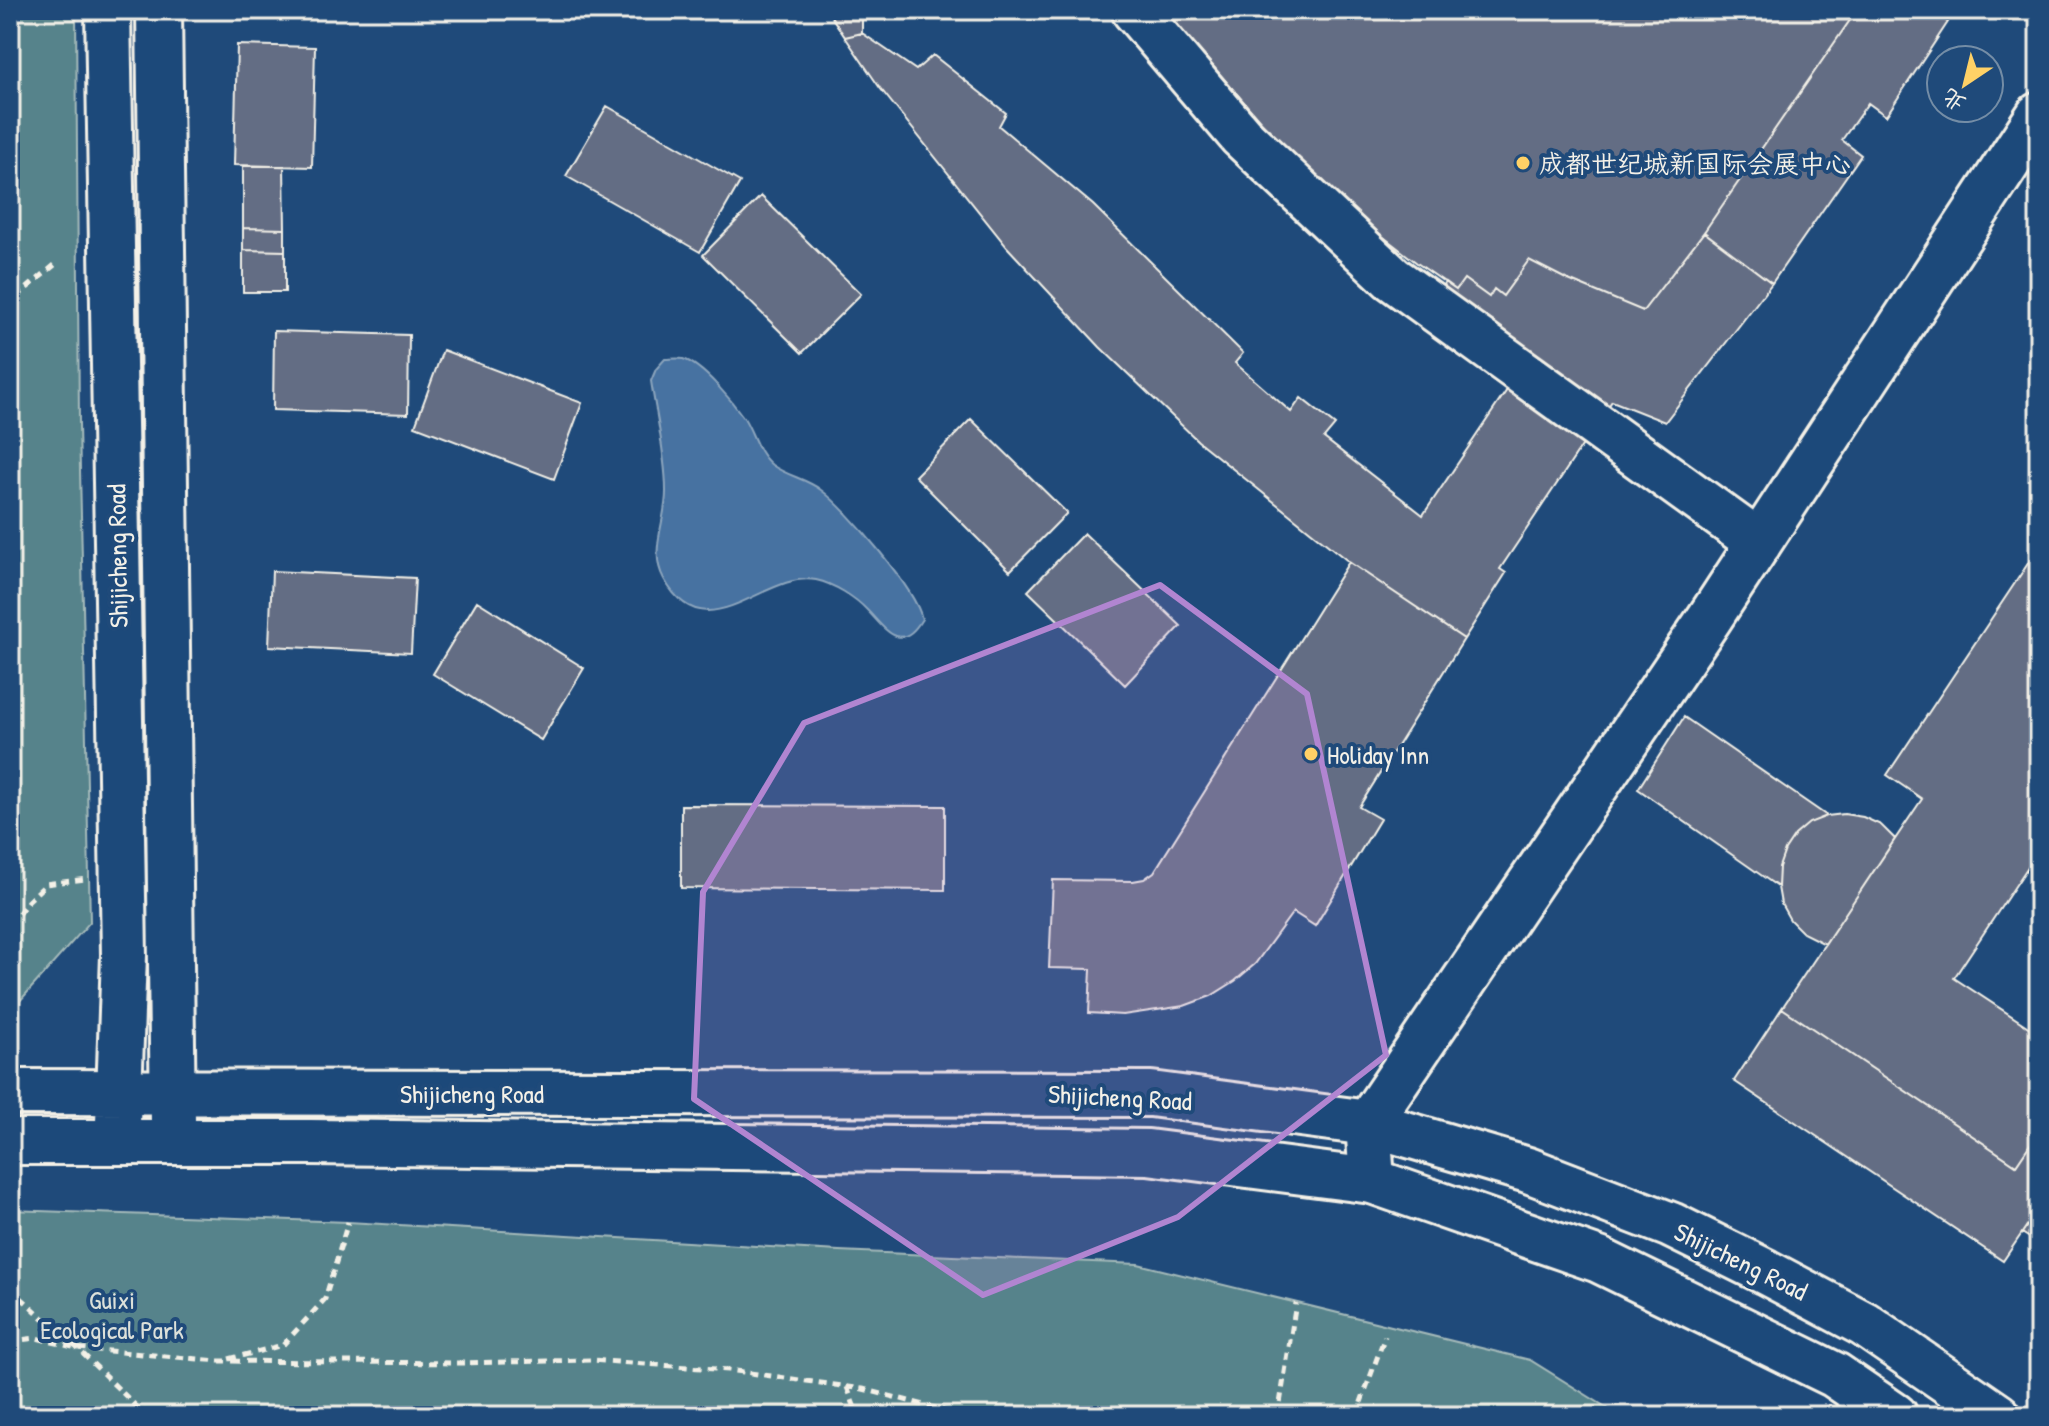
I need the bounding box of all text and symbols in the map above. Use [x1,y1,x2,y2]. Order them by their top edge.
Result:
north arrow [1925,44,2005,124]
text: 北 [1936,82,1971,119]
place label: 成都世纪城新国际会展中心 [1539,146,1851,181]
marker: 成都世纪城新国际会展中心 [1514,154,1532,172]
street label: Shijicheng Road [98,484,136,628]
place label: Holiday Inn [1327,737,1429,772]
marker: Holiday Inn [1302,745,1320,763]
street label: Shijicheng Road [400,1076,544,1111]
street label: Shijicheng Road [1047,1076,1193,1118]
street label: Shijicheng Road [1669,1214,1813,1308]
park label: Guixi Ecological Park [40,1282,184,1347]

